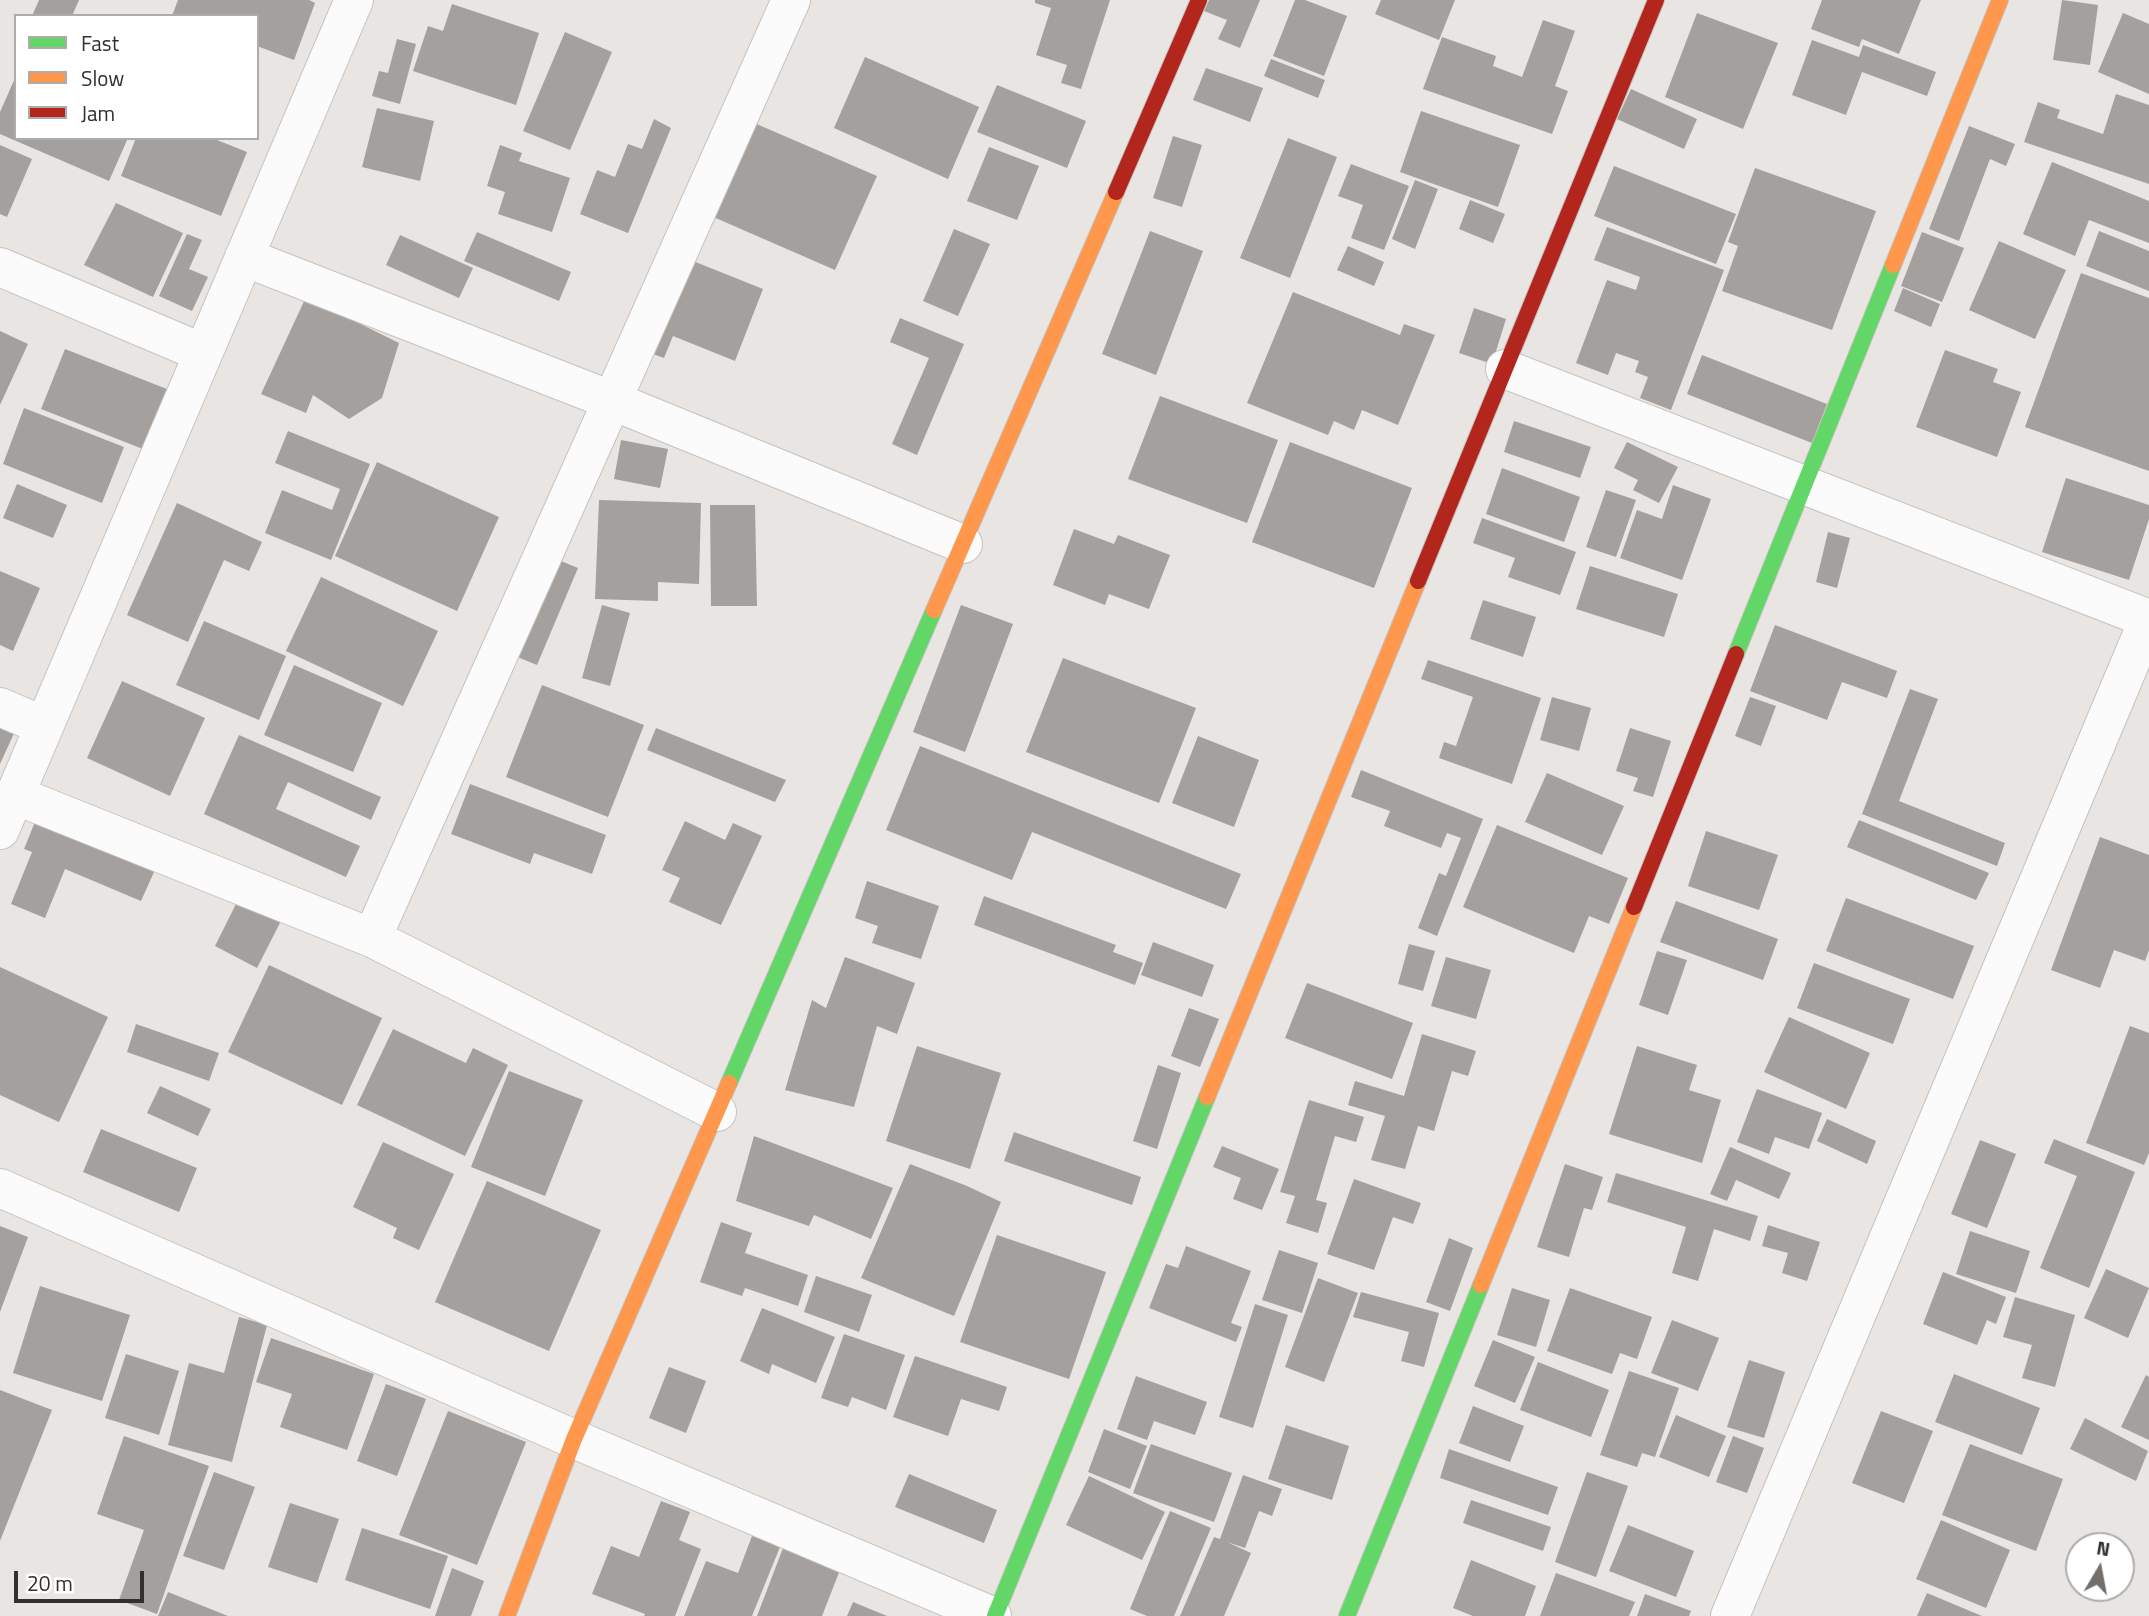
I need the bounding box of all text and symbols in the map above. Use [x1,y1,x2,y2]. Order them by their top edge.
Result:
legend [14,14,259,140]
text: Fast [81,27,119,59]
text: Slow [81,62,124,94]
text: Jam [81,97,115,129]
north arrow [2065,1532,2135,1602]
text: N [2094,1532,2112,1563]
scale bar [18,1556,147,1600]
text: 20 m [27,1567,73,1599]

